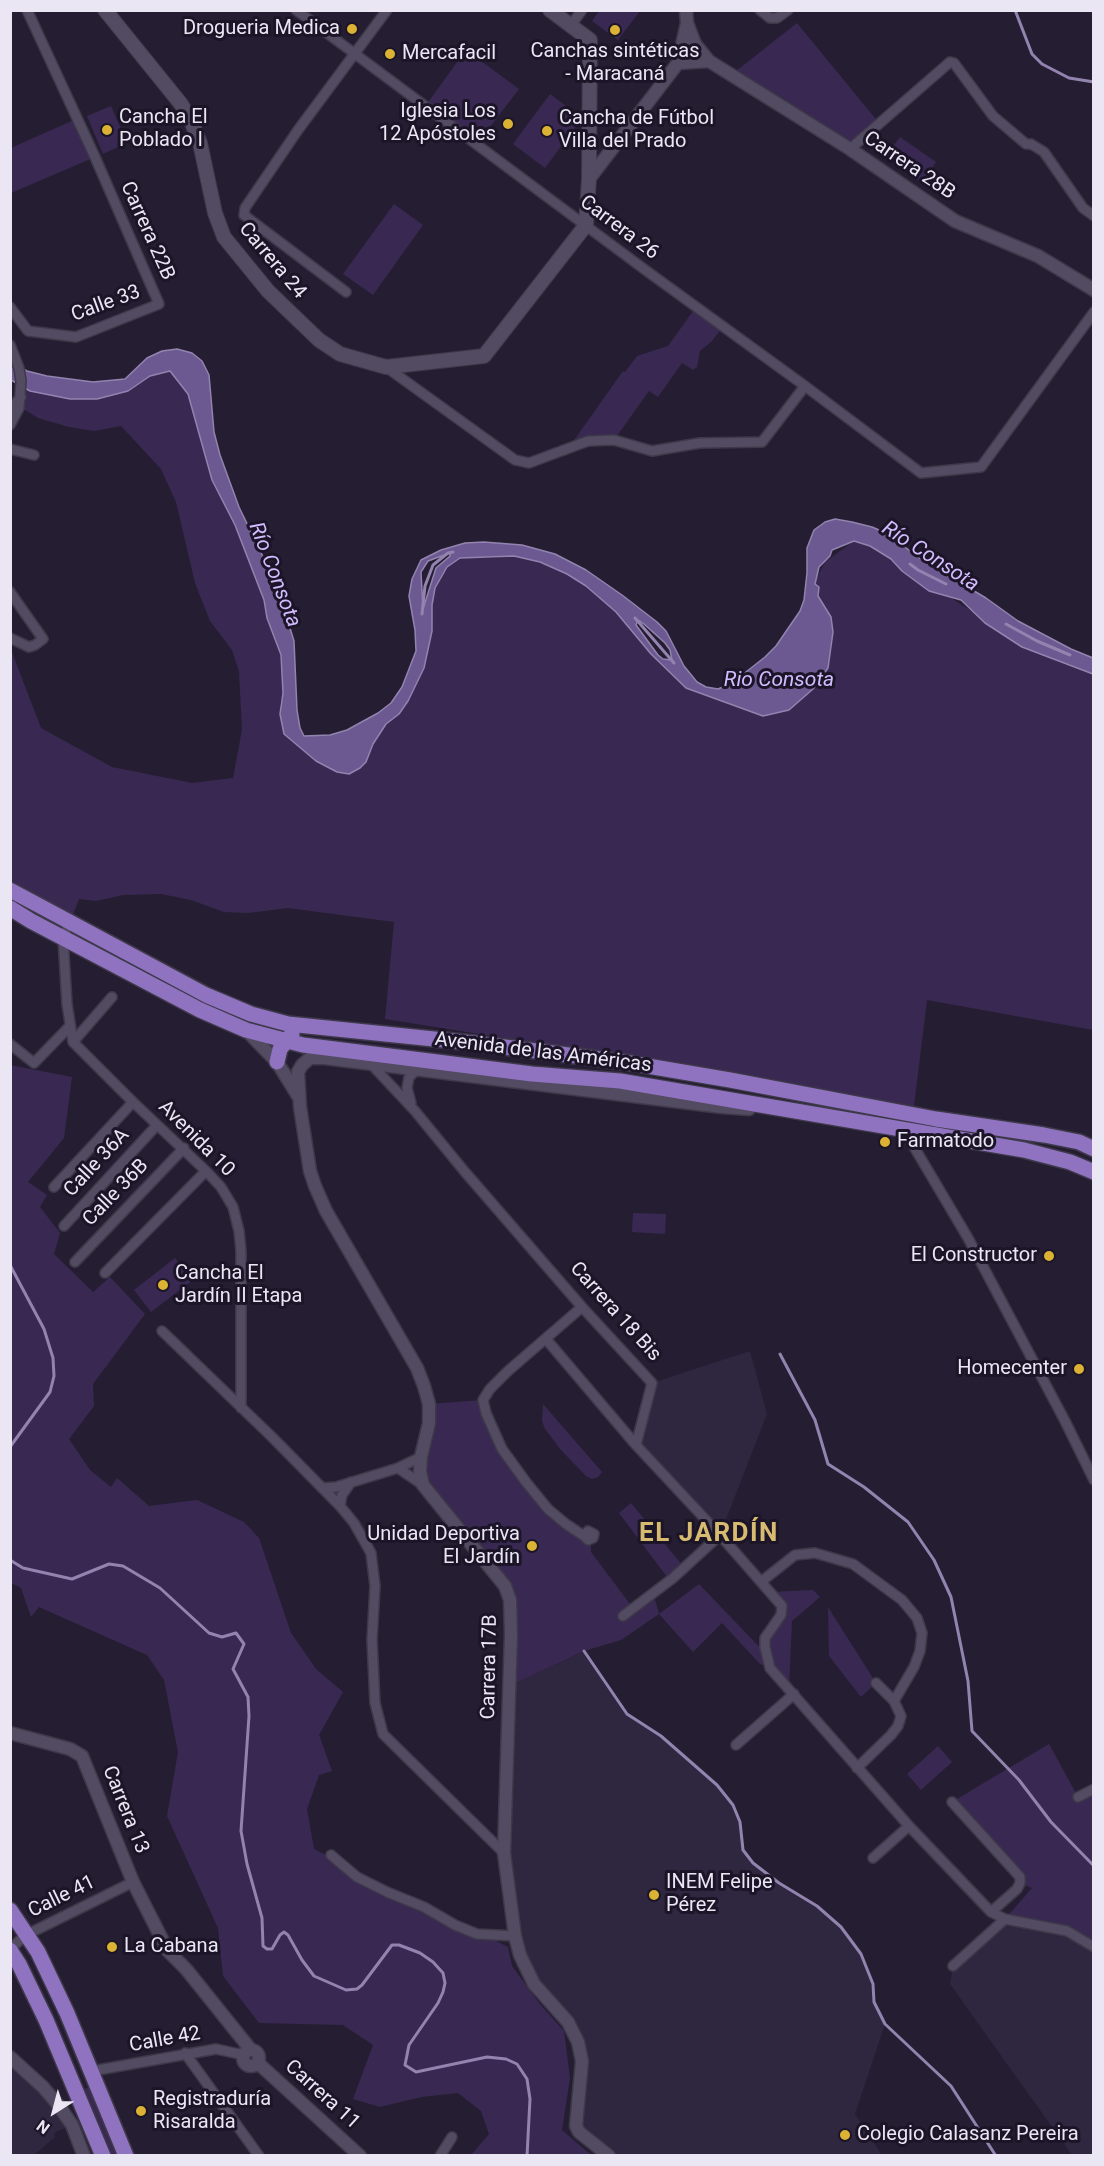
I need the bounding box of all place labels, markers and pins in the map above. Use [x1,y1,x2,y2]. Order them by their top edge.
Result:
place label: Drogueria Medica [183,17,340,41]
marker: Drogueria Medica [345,22,359,36]
marker: Canchas sintéticas - Maracaná [608,23,622,37]
place label: Canchas sintéticas - Maracaná [530,40,700,87]
place label: Mercafacil [402,42,496,66]
marker: Mercafacil [383,47,397,61]
place label: Iglesia Los 12 Apóstoles [379,100,496,147]
place label: Cancha El Poblado I [119,106,207,153]
place label: Cancha de Fútbol Villa del Prado [559,107,714,154]
marker: Iglesia Los 12 Apóstoles [501,117,515,131]
marker: Cancha El Poblado I [100,123,114,137]
marker: Cancha de Fútbol Villa del Prado [540,124,554,138]
place label: Farmatodo [897,1130,994,1154]
marker: Farmatodo [878,1135,892,1149]
place label: El Constructor [911,1244,1037,1268]
marker: El Constructor [1042,1249,1056,1263]
place label: Cancha El Jardín II Etapa [175,1262,302,1309]
marker: Cancha El Jardín II Etapa [156,1278,170,1292]
place label: Homecenter [957,1357,1067,1381]
marker: Homecenter [1072,1362,1086,1376]
place label: Unidad Deportiva El Jardín [367,1523,520,1570]
marker: Unidad Deportiva El Jardín [525,1539,539,1553]
place label: INEM Felipe Pérez [666,1871,773,1918]
marker: INEM Felipe Pérez [647,1888,661,1902]
place label: La Cabana [124,1935,219,1959]
marker: La Cabana [105,1940,119,1954]
place label: Registraduría Risaralda [153,2088,271,2135]
marker: Registraduría Risaralda [134,2104,148,2118]
place label: Colegio Calasanz Pereira [857,2123,1079,2147]
marker: Colegio Calasanz Pereira [838,2128,852,2142]

